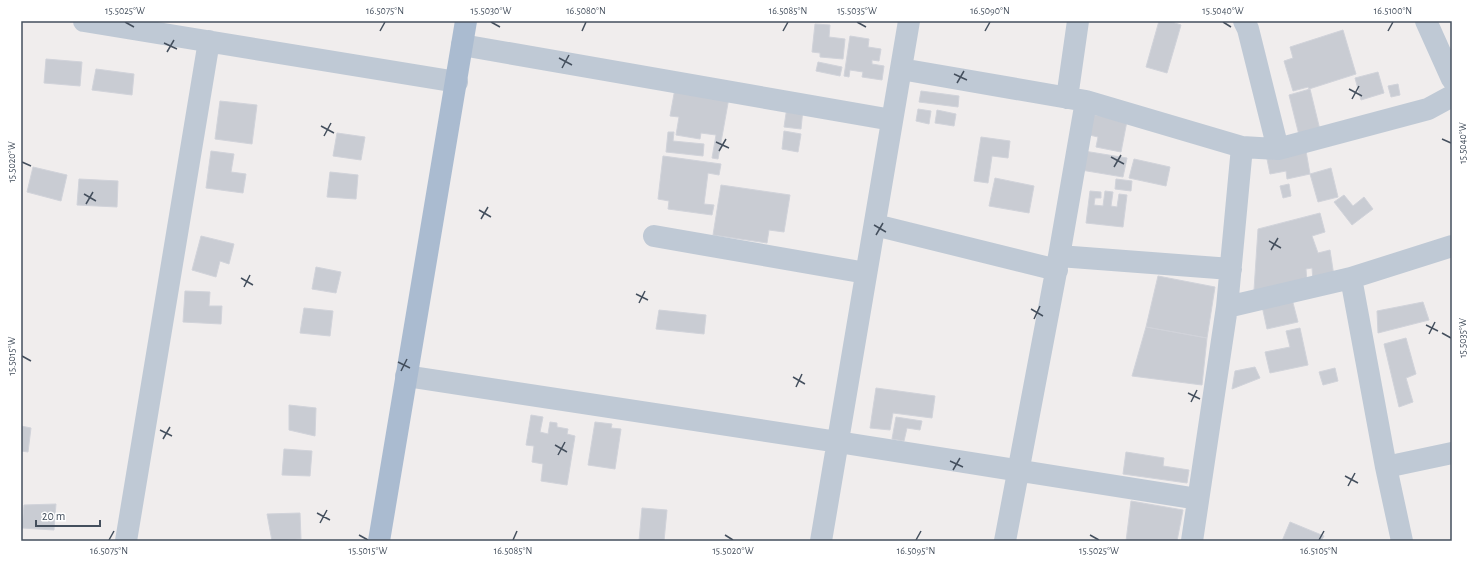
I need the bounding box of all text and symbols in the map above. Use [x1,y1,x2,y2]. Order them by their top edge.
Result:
text: 15.5025°W [105,6,145,16]
text: 16.5075°N [366,6,404,16]
text: 15.5030°W [471,6,511,16]
text: 16.5080°N [566,6,606,16]
text: 16.5085°N [769,6,807,16]
text: 15.5035°W [837,6,877,16]
text: 16.5090°N [970,6,1010,16]
text: 15.5040°W [1202,6,1244,16]
text: 16.5100°N [1374,6,1412,16]
text: 15.5040°W [1458,122,1468,164]
text: 15.5020°W [7,141,17,183]
text: 15.5035°W [1458,318,1468,358]
text: 15.5015°W [7,336,17,376]
scale bar [36,502,100,528]
text: 20 m [42,510,65,522]
text: 16.5075°N [90,546,128,556]
text: 15.5015°W [349,546,388,556]
text: 16.5085°N [494,546,532,556]
text: 15.5020°W [712,546,754,556]
text: 16.5095°N [897,546,935,556]
text: 15.5025°W [1079,546,1119,556]
text: 16.5105°N [1300,546,1338,556]

